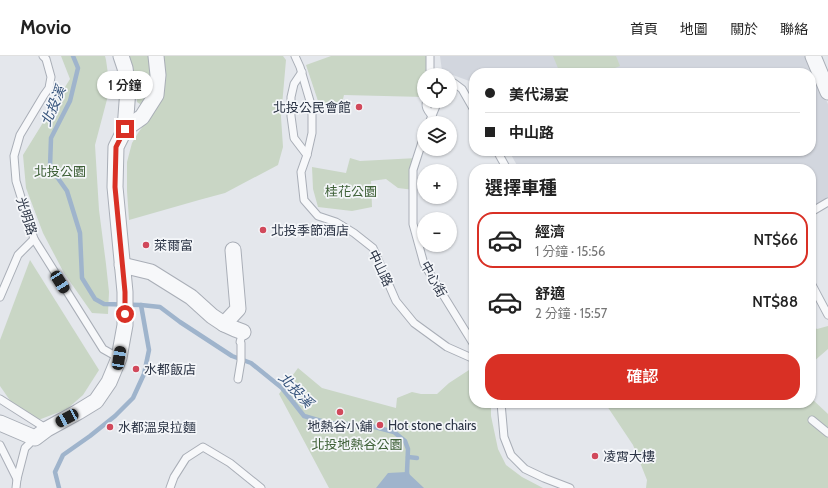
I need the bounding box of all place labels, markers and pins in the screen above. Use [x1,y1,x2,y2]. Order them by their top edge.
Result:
place label: 北投公民會館 [273,99,351,115]
marker: 北投公民會館 [354,102,364,112]
place label: 北投季節酒店 [271,222,349,238]
marker: 北投季節酒店 [258,225,268,235]
place label: 萊爾富 [154,237,193,253]
marker: 萊爾富 [141,240,151,250]
place label: 水都飯店 [144,361,196,377]
marker: 水都飯店 [131,364,141,374]
marker: 地熱谷小舖 [335,407,345,417]
place label: Hot stone chairs [388,417,477,433]
place label: 地熱谷小舖 [307,418,373,434]
place label: 水都溫泉拉麵 [118,419,196,435]
marker: Hot stone chairs [375,420,385,430]
marker: 水都溫泉拉麵 [105,422,115,432]
place label: 凌霄大樓 [603,448,655,464]
marker: 凌霄大樓 [590,451,600,461]

